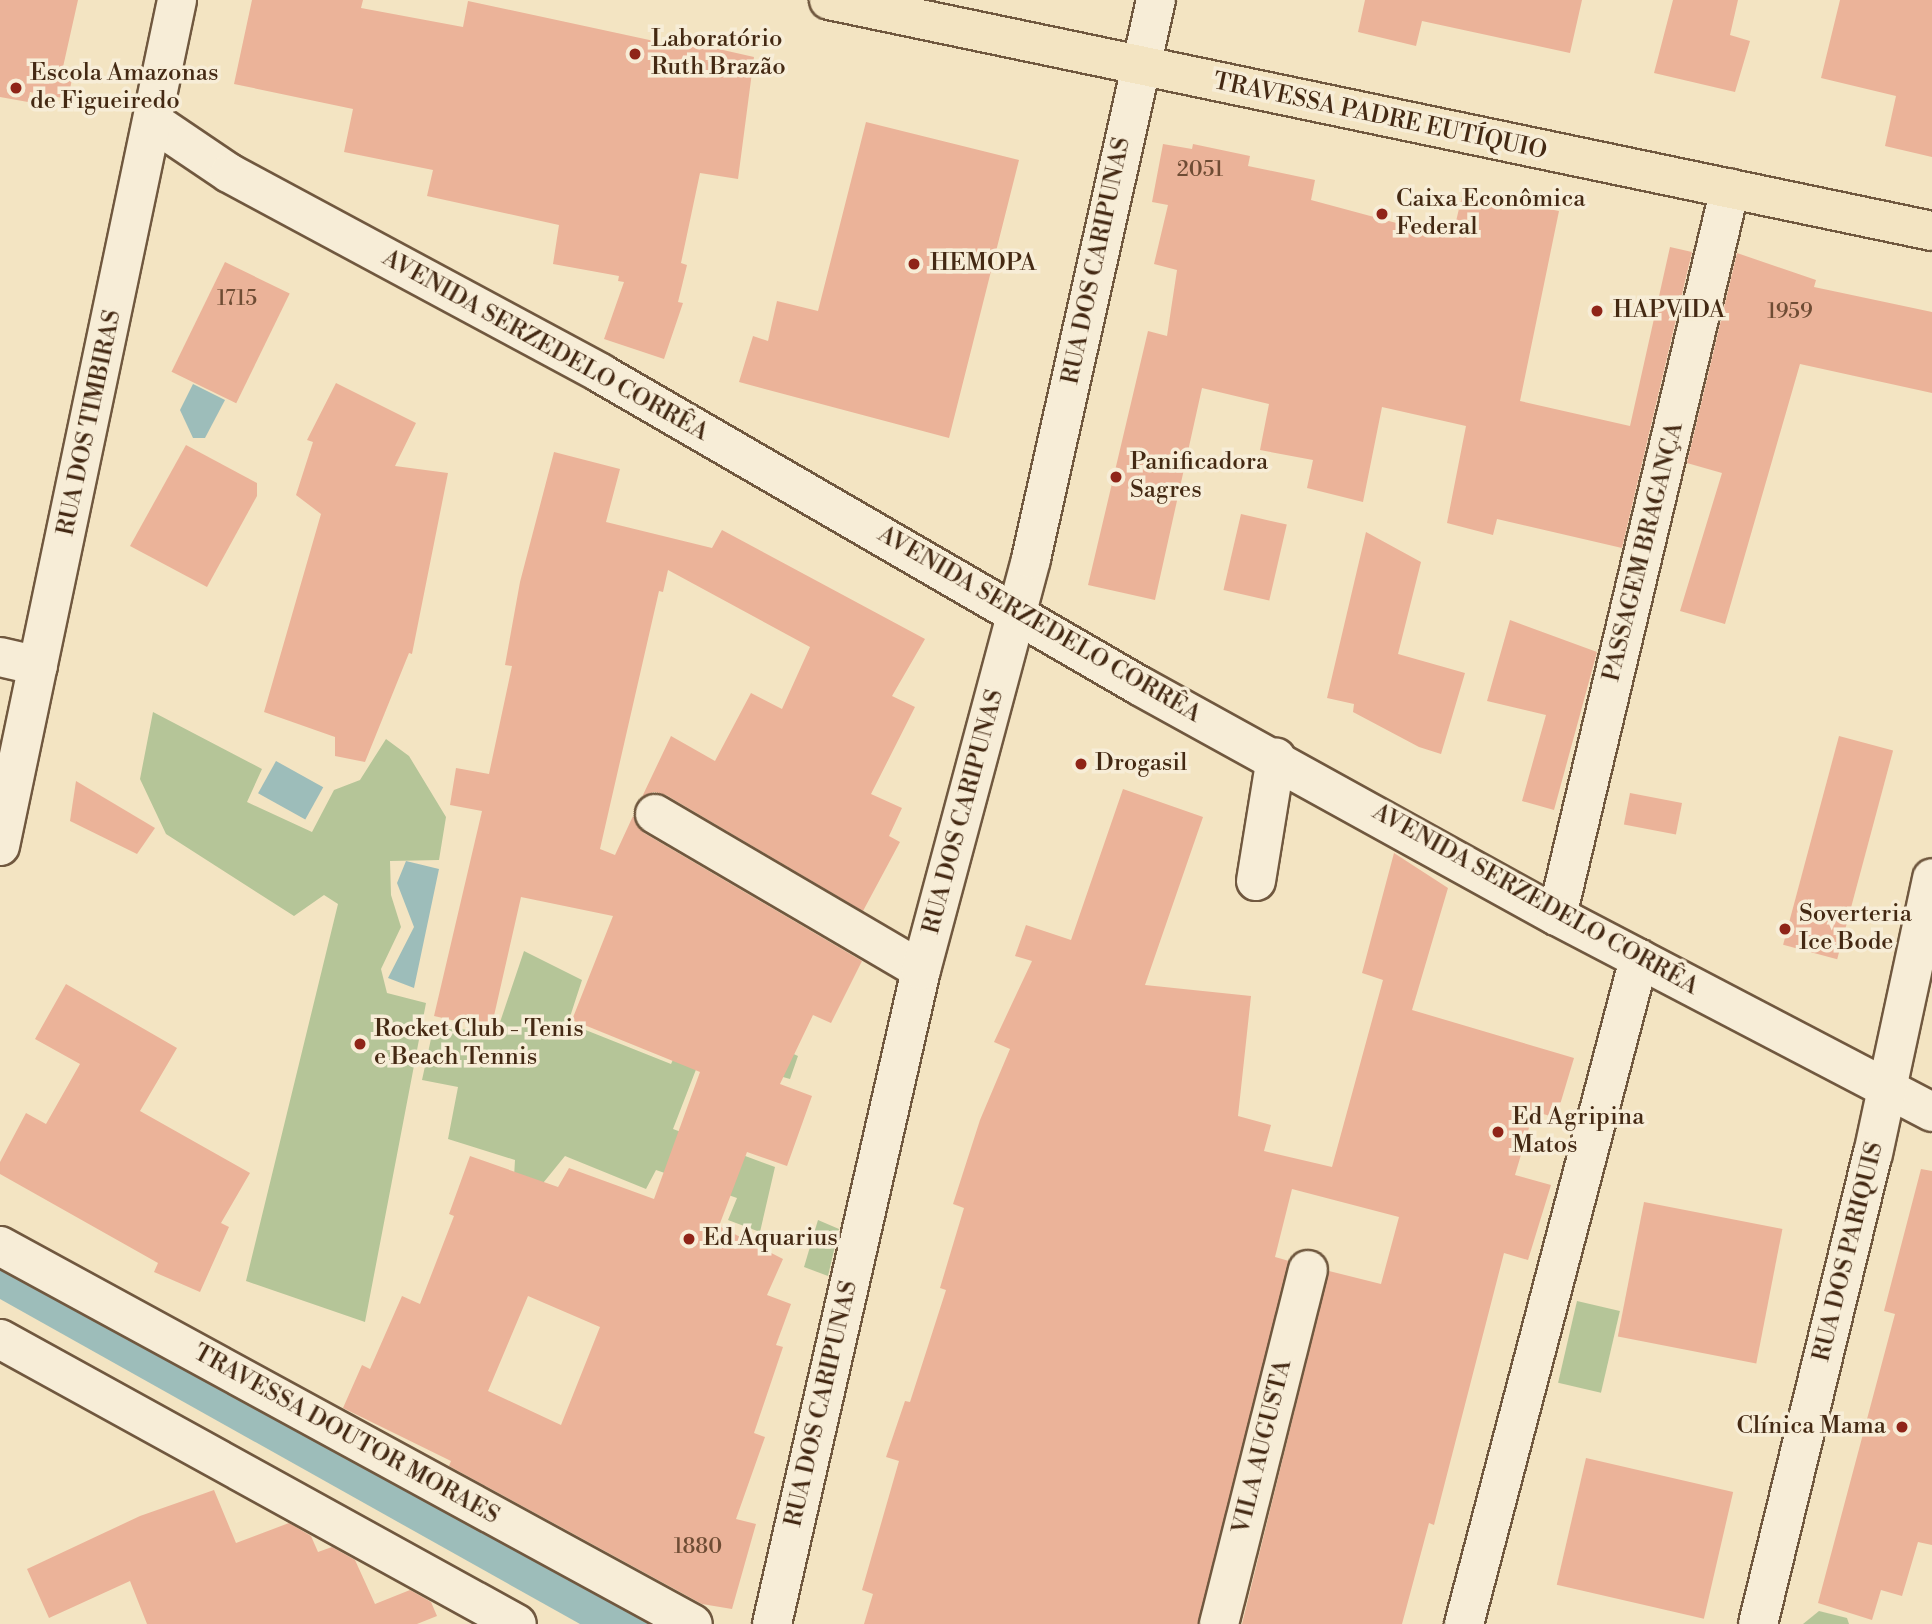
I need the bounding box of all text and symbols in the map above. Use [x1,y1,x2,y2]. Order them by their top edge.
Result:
place label: Laboratório Ruth Brazão [651,26,786,82]
marker: Laboratório Ruth Brazão [625,44,645,64]
place label: Escola Amazonas de Figueiredo [30,60,218,116]
street label: TRAVESSA PADRE EUTÍQUIO [1211,68,1549,166]
marker: Escola Amazonas de Figueiredo [8,80,24,96]
street label: RUA DOS CARIPUNAS [1057,135,1137,387]
house number: 2051 [1177,157,1223,183]
place label: Caixa Econômica Federal [1396,186,1585,242]
marker: Caixa Econômica Federal [1374,206,1390,222]
street label: AVENIDA SERZEDELO CORRÊA [377,244,713,448]
place label: HEMOPA [930,250,1036,278]
marker: HEMOPA [904,254,924,274]
house number: 1715 [217,286,257,312]
place label: HAPVIDA [1613,297,1725,325]
house number: 1959 [1767,299,1813,325]
marker: HAPVIDA [1587,301,1607,321]
street label: RUA DOS TIMBIRAS [52,308,128,538]
street label: PASSAGEM BRAGANÇA [1598,419,1690,685]
place label: Panificadora Sagres [1130,449,1268,505]
marker: Panificadora Sagres [1108,469,1124,485]
street label: AVENIDA SERZEDELO CORRÊA [872,520,1206,730]
street label: RUA DOS CARIPUNAS [918,687,1010,937]
place label: Drogasil [1095,750,1187,778]
marker: Drogasil [1073,756,1089,772]
street label: AVENIDA SERZEDELO CORRÊA [1367,798,1703,1002]
place label: Soverteria Ice Bode [1799,901,1912,957]
marker: Soverteria Ice Bode [1777,921,1793,937]
place label: Rocket Club - Tenis e Beach Tennis [374,1016,584,1072]
marker: Rocket Club - Tenis e Beach Tennis [352,1036,368,1052]
place label: Ed Agripina Matos [1512,1104,1644,1160]
marker: Ed Agripina Matos [1490,1124,1506,1140]
street label: RUA DOS PARIQUIS [1808,1139,1890,1365]
place label: Ed Aquarius [703,1225,838,1253]
marker: Ed Aquarius [681,1231,697,1247]
street label: RUA DOS CARIPUNAS [780,1278,864,1530]
street label: TRAVESSA DOUTOR MORAES [188,1339,504,1531]
street label: VILA AUGUSTA [1227,1357,1299,1537]
place label: Clínica Mama [1737,1413,1886,1441]
marker: Clínica Mama [1892,1417,1912,1437]
house number: 1880 [674,1534,722,1560]

